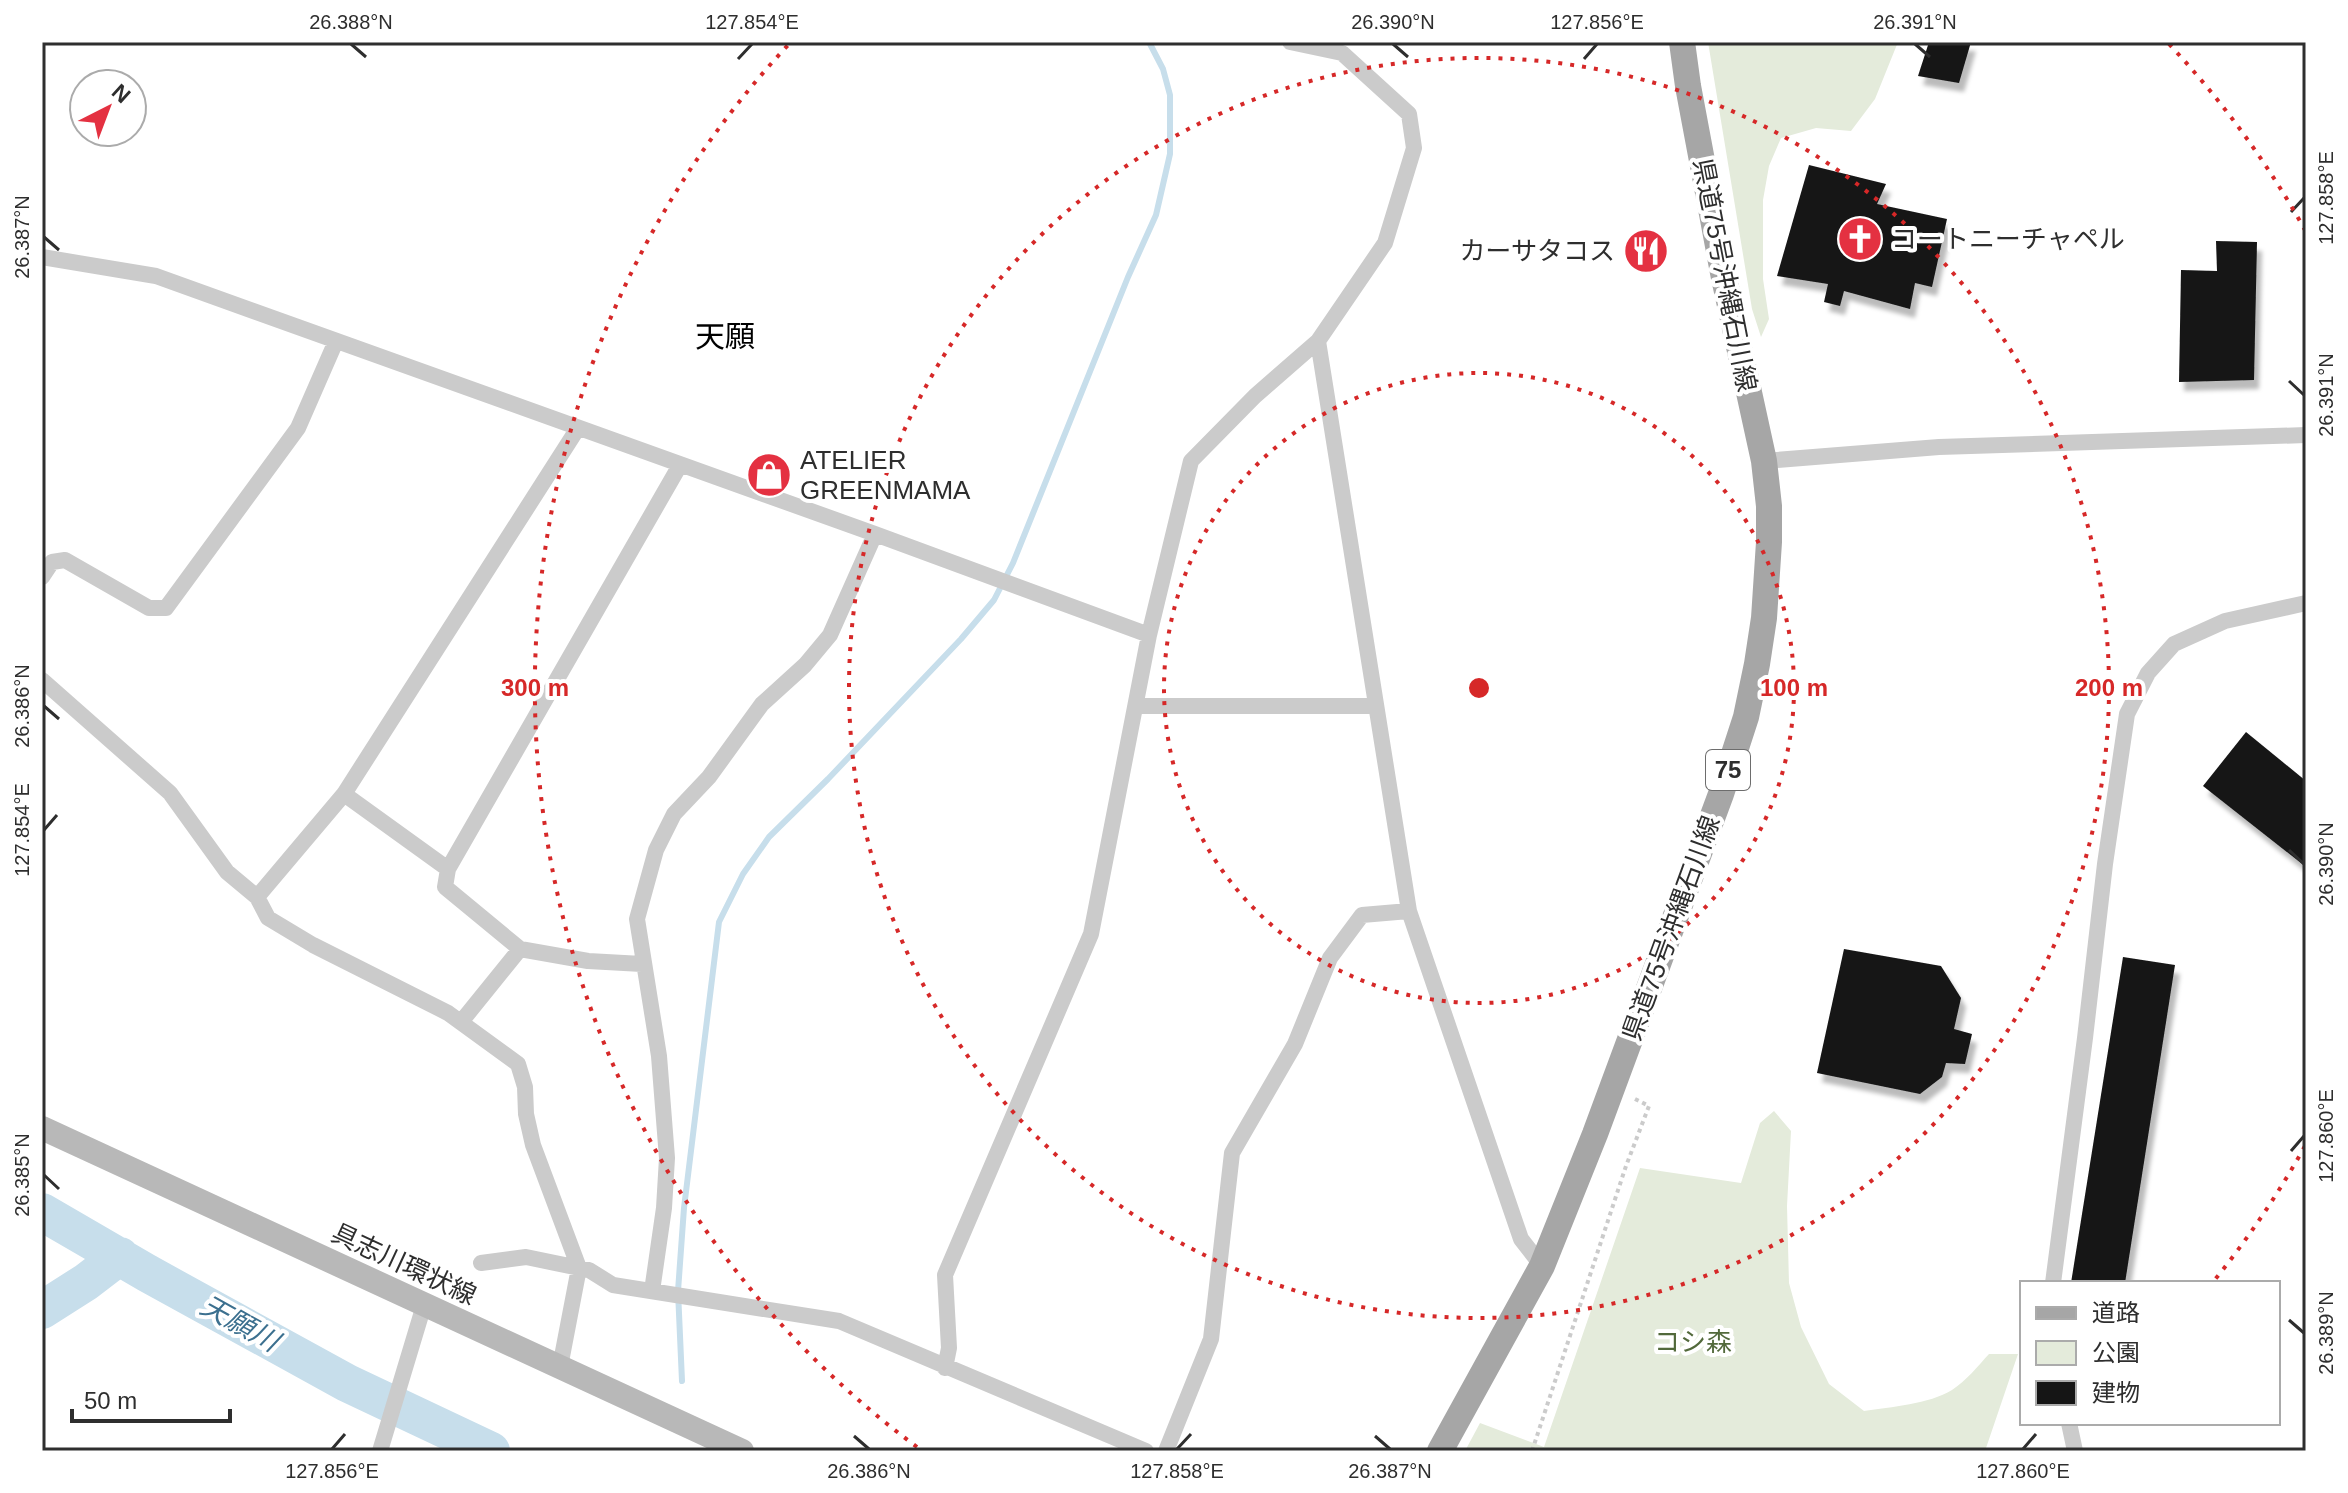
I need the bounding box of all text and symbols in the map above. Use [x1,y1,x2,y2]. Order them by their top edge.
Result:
text: 26.388°N [309,11,393,33]
text: 127.854°E [705,11,799,33]
text: 26.390°N [1351,11,1435,33]
text: 127.856°E [1550,11,1644,33]
text: 26.391°N [1873,11,1957,33]
north arrow [68,68,148,148]
text: N [107,79,135,108]
text: 127.858°E [2315,151,2337,245]
street label: 県道75号沖縄石川線 [1688,156,1762,394]
text: 26.387°N [11,195,33,279]
church icon: コートニーチャペル [1836,215,1884,263]
place label: コートニーチャペル [1891,224,2125,254]
restaurant icon: カーサタコス [1622,227,1670,275]
place label: カーサタコス [1460,236,1615,266]
district label: 天願 [695,320,755,353]
text: 26.391°N [2315,353,2337,437]
place label: ATELIER GREENMAMA [800,445,971,505]
shop icon: ATELIER GREENMAMA [745,451,793,499]
text: 26.386°N [11,664,33,748]
text: 300 m [501,674,569,701]
centre of rings [1465,674,1493,702]
text: 100 m [1760,674,1828,701]
text: 200 m [2075,674,2143,701]
road number: 75 [1706,750,1750,790]
text: 127.854°E [11,783,33,877]
street label: 県道75号沖縄石川線 [1616,812,1726,1044]
text: 26.390°N [2315,822,2337,906]
text: 127.860°E [2315,1089,2337,1183]
text: 26.385°N [11,1133,33,1217]
street label: 具志川環状線 [327,1217,481,1311]
legend [2020,1281,2280,1425]
water label: 天願川 [196,1290,287,1359]
text: 26.389°N [2315,1291,2337,1375]
text: 道路 [2092,1299,2140,1326]
park label: コシ森 [1654,1327,1732,1357]
text: 公園 [2092,1339,2140,1366]
scale bar [72,1373,230,1423]
text: 建物 [2092,1379,2140,1406]
text: 50 m [84,1387,137,1414]
text: 127.856°E [285,1460,379,1482]
text: 26.386°N [827,1460,911,1482]
text: 127.858°E [1130,1460,1224,1482]
text: 26.387°N [1348,1460,1432,1482]
text: 127.860°E [1976,1460,2070,1482]

